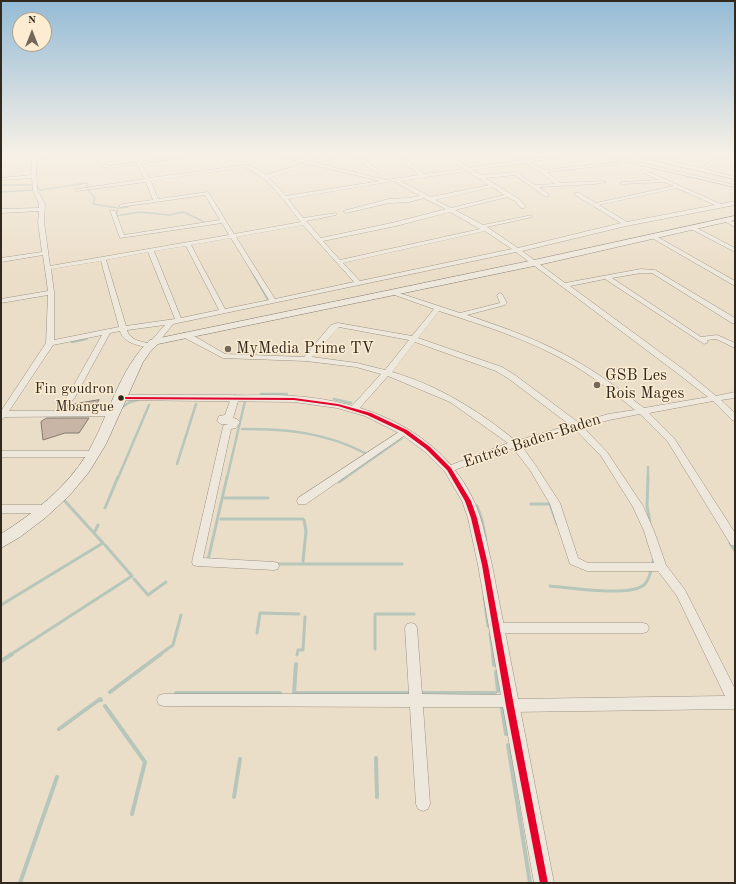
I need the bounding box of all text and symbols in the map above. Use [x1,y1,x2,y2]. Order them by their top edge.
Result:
north arrow [12,12,52,52]
text: N [28,15,36,26]
place label: MyMedia Prime TV [236,339,374,359]
marker: MyMedia Prime TV [223,344,233,354]
place label: GSB Les Rois Mages [605,366,684,404]
place label: Fin goudron Mbangue [34,380,114,415]
marker: GSB Les Rois Mages [592,380,602,390]
marker: Fin goudron Mbangue [116,393,126,403]
street label: Entrée Baden-Baden [461,410,603,472]

